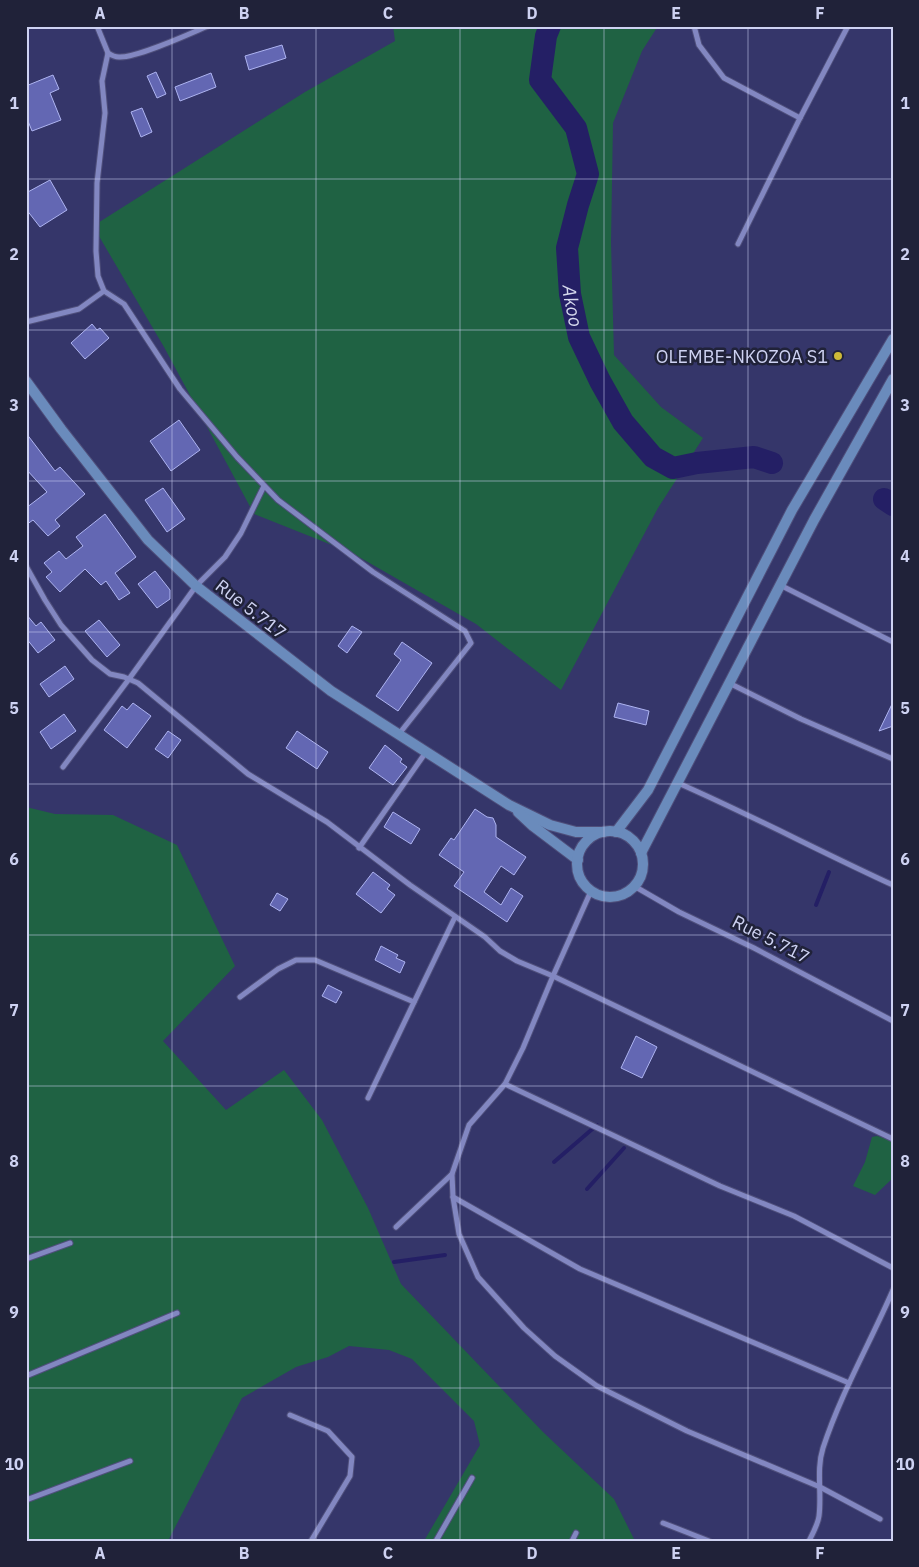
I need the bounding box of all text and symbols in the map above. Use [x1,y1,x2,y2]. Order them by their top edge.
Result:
text: A [95,3,106,23]
text: B [239,3,250,23]
text: C [383,3,393,23]
text: D [526,3,538,23]
text: E [671,3,681,23]
text: F [815,3,825,23]
text: 1 [9,93,19,113]
text: 1 [900,93,910,113]
text: 2 [9,244,19,264]
text: 2 [900,244,910,264]
water label: Akoo [557,283,589,329]
place label: OLEMBE-NKOZOA S1 [656,345,828,368]
marker: OLEMBE-NKOZOA S1 [832,350,844,362]
text: 3 [9,395,19,415]
text: 3 [900,395,910,415]
text: 4 [9,546,19,566]
text: 4 [900,546,910,566]
street label: Rue 5.717 [211,574,291,644]
text: 5 [9,698,19,718]
text: 5 [900,698,910,718]
text: 6 [9,849,19,869]
text: 6 [900,849,910,869]
street label: Rue 5.717 [728,910,814,968]
text: 7 [9,1000,19,1020]
text: 7 [900,1000,910,1020]
text: 8 [9,1151,19,1171]
text: 8 [900,1151,910,1171]
text: 9 [9,1302,19,1322]
text: 9 [900,1302,910,1322]
text: 10 [4,1454,24,1474]
text: 10 [895,1454,915,1474]
text: A [95,1543,106,1563]
text: B [239,1543,250,1563]
text: C [383,1543,393,1563]
text: D [526,1543,538,1563]
text: E [671,1543,681,1563]
text: F [815,1543,825,1563]

